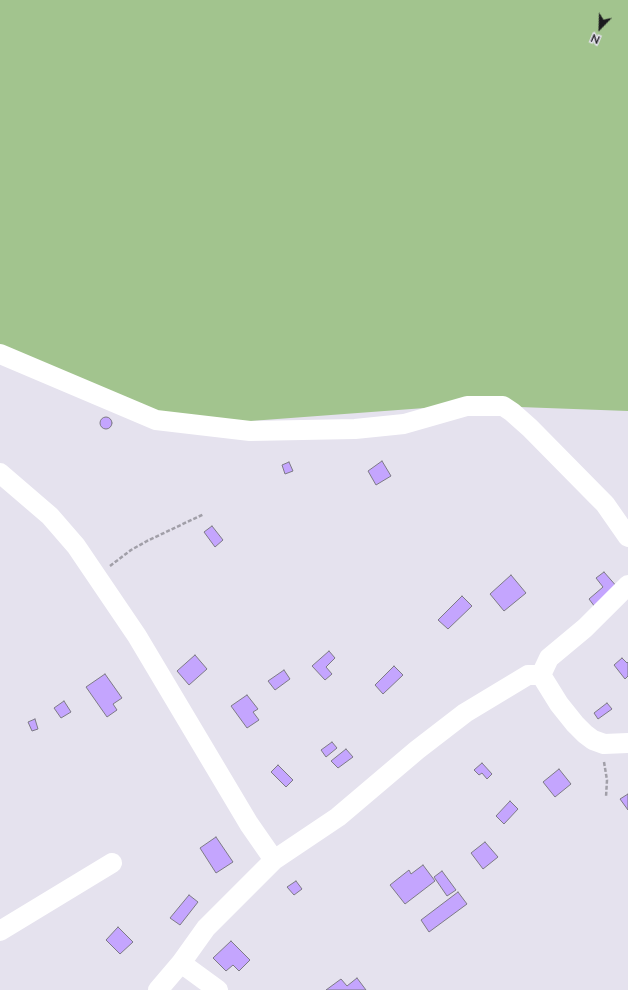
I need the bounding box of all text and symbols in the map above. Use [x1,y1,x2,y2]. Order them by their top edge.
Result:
north arrow [580,8,620,48]
text: N [589,32,602,47]

